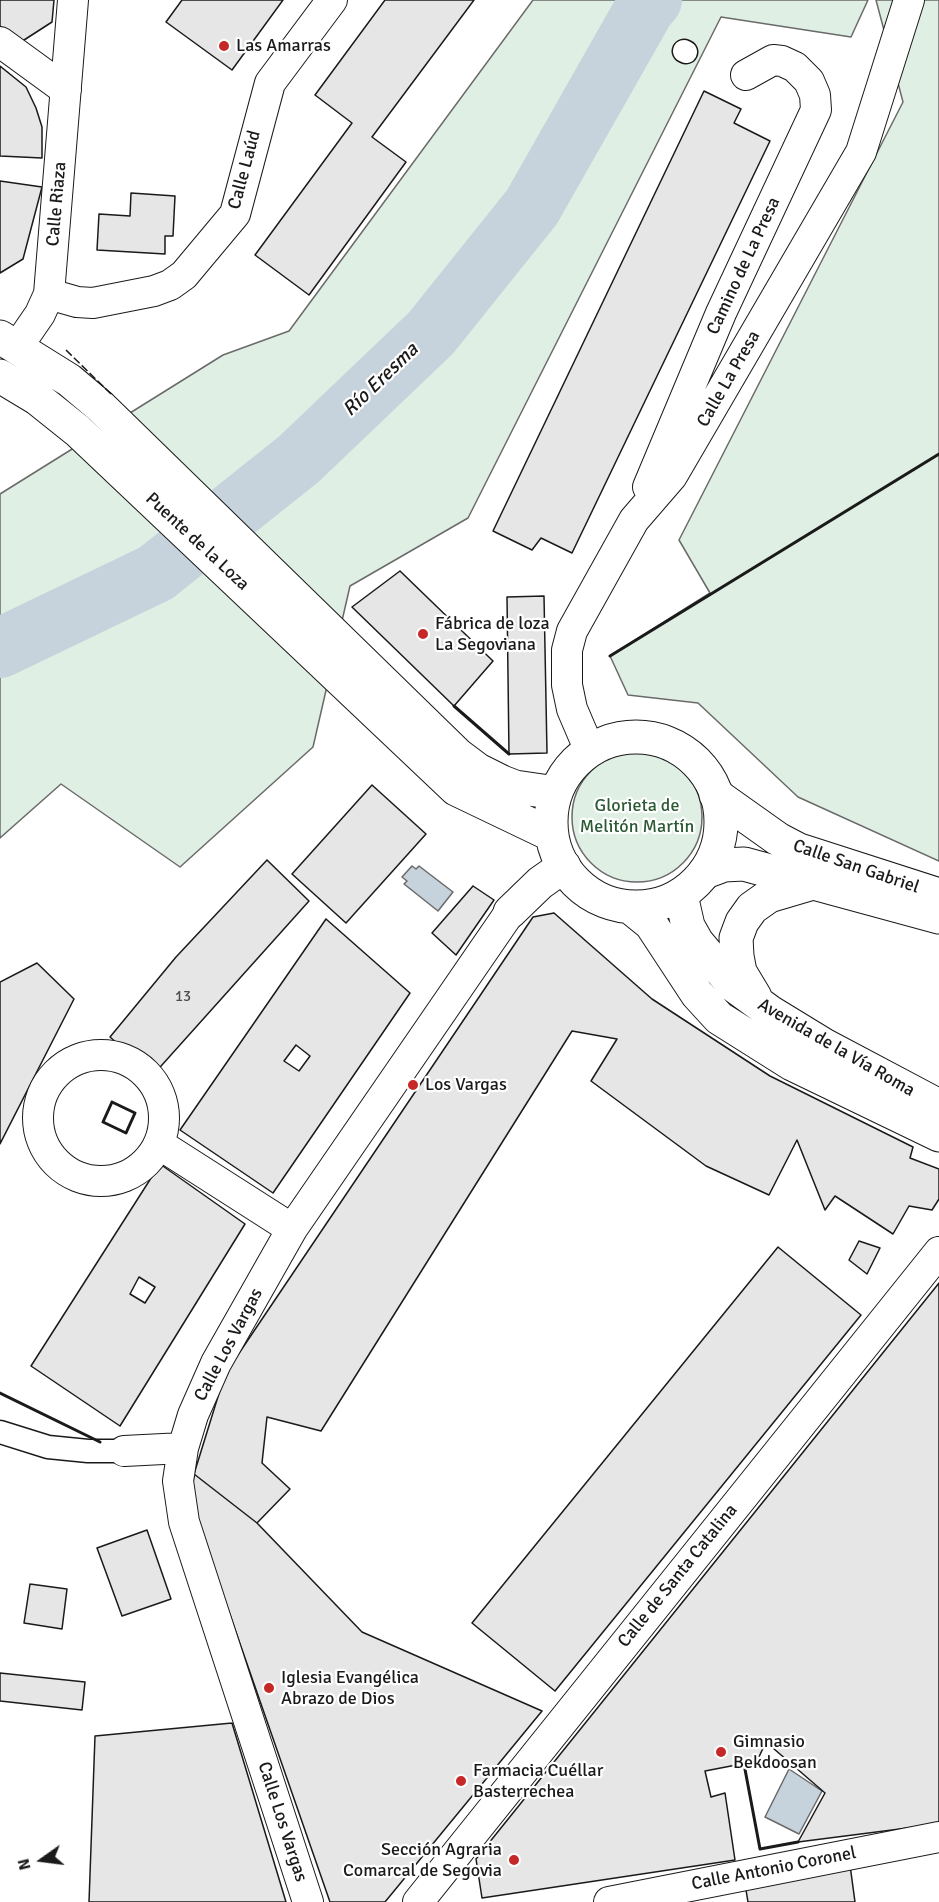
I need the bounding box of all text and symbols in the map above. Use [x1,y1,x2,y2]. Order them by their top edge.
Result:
place label: Las Amarras [236,35,331,57]
marker: Las Amarras [217,39,231,53]
street label: Calle Laúd [224,128,266,212]
street label: Calle Riaza [43,161,71,247]
street label: Camino de La Presa [703,194,785,338]
street label: Calle La Presa [693,327,765,431]
water label: Río Eresma [338,338,424,422]
street label: Puente de la Loza [141,488,253,596]
place label: Fábrica de loza La Segoviana [435,613,550,656]
marker: Fábrica de loza La Segoviana [416,627,430,641]
park label: Glorieta de Melitón Martín [580,795,694,838]
street label: Calle San Gabriel [790,835,922,899]
house number: 13 [175,988,191,1006]
street label: Avenida de la Vía Roma [754,994,918,1102]
place label: Los Vargas [425,1074,507,1096]
marker: Los Vargas [406,1078,420,1092]
street label: Calle Los Vargas [190,1285,268,1405]
street label: Calle de Santa Catalina [614,1500,742,1652]
place label: Iglesia Evangélica Abrazo de Dios [281,1667,419,1710]
marker: Iglesia Evangélica Abrazo de Dios [262,1681,276,1695]
place label: Gimnasio Bekdoosan [733,1731,817,1774]
marker: Gimnasio Bekdoosan [714,1745,728,1759]
street label: Calle Los Vargas [252,1759,312,1885]
place label: Farmacia Cuéllar Basterrechea [473,1760,603,1802]
marker: Farmacia Cuéllar Basterrechea [454,1774,468,1788]
north arrow [12,1830,72,1890]
place label: Sección Agraria Comarcal de Segovia [343,1839,502,1882]
street label: Calle Antonio Coronel [690,1842,858,1896]
marker: Sección Agraria Comarcal de Segovia [507,1853,521,1867]
text: N [13,1857,36,1872]

